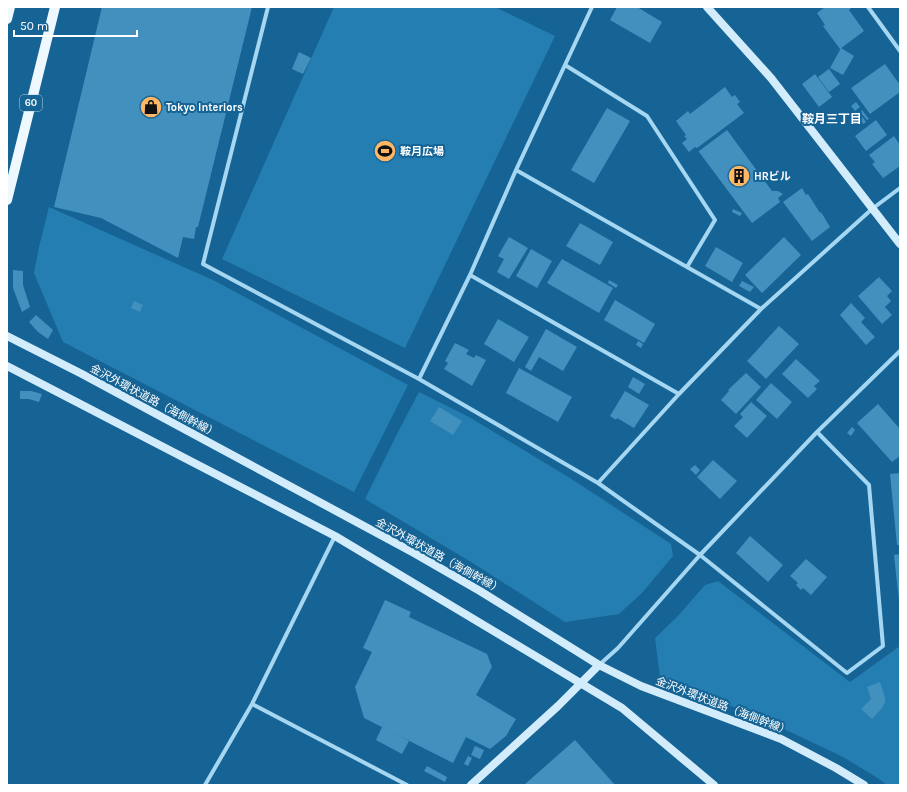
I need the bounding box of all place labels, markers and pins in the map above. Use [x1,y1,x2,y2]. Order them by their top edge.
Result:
shop icon: Tokyo Interiors [138,94,164,120]
place label: Tokyo Interiors [166,101,243,114]
sports icon: 鞍月広場 [372,138,398,164]
place label: 鞍月広場 [400,145,444,158]
building icon: HRビル [726,163,752,189]
place label: HRビル [754,170,791,183]

